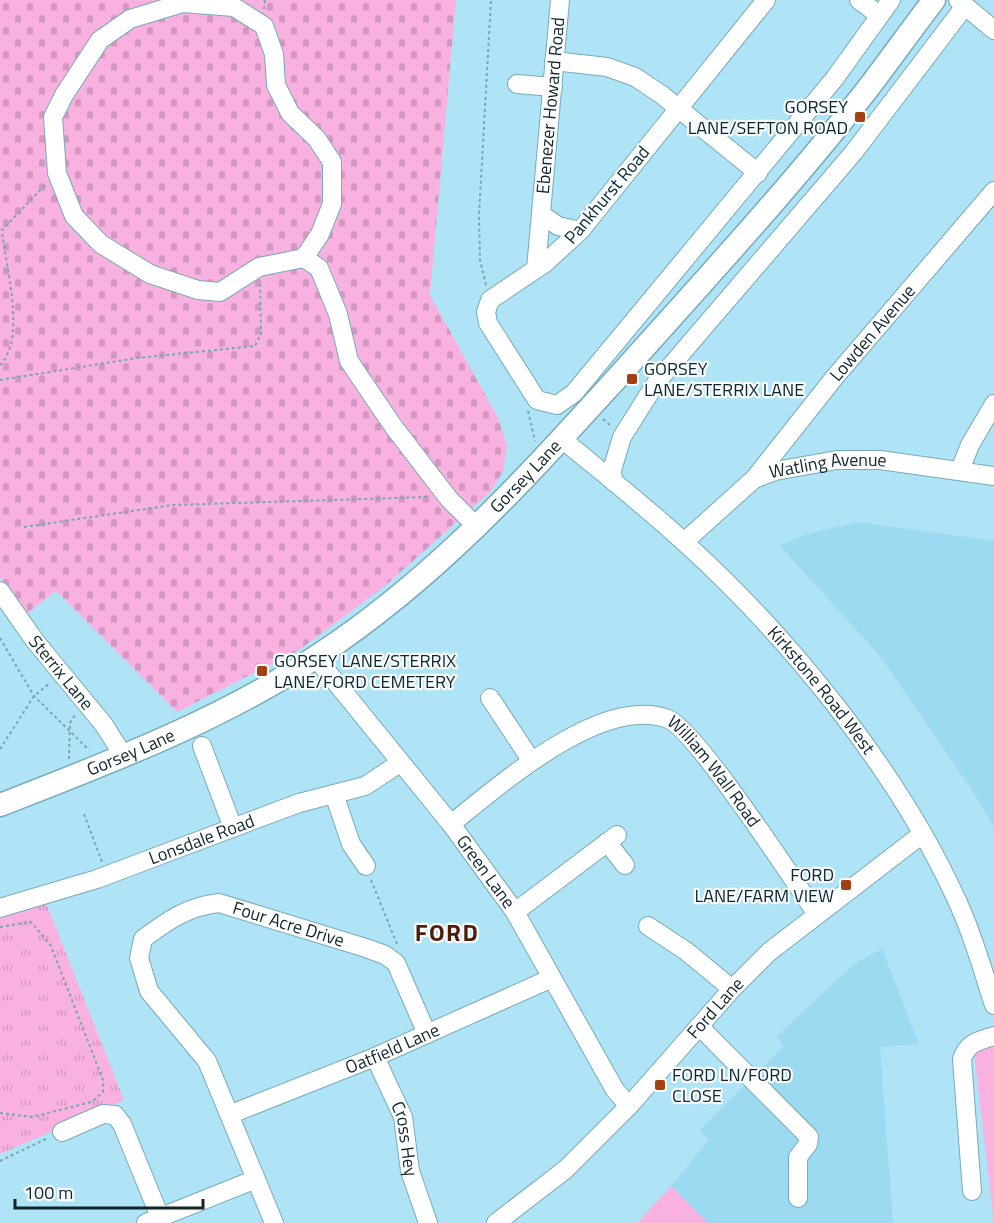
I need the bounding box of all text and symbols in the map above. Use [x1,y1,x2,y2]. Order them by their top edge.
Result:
street label: Ebenezer Howard Road [529,16,571,195]
place label: GORSEY LANE/SEFTON ROAD [688,93,848,141]
marker: GORSEY LANE/SEFTON ROAD [853,110,867,124]
street label: Pankhurst Road [557,140,656,250]
street label: Lowden Avenue [823,278,921,387]
place label: GORSEY LANE/STERRIX LANE [644,355,804,403]
marker: GORSEY LANE/STERRIX LANE [625,372,639,386]
street label: Gorsey Lane [483,433,567,519]
street label: Watling Avenue [767,445,888,485]
street label: Kirkstone Road West [761,619,882,760]
street label: Sterrix Lane [22,629,100,716]
place label: GORSEY LANE/STERRIX LANE/FORD CEMETERY [274,647,456,695]
marker: GORSEY LANE/STERRIX LANE/FORD CEMETERY [255,664,269,678]
street label: William Wall Road [662,708,767,832]
street label: Gorsey Lane [83,721,179,783]
street label: Lonsdale Road [145,807,258,871]
street label: Green Lane [450,829,522,914]
place label: FORD LANE/FARM VIEW [695,861,834,909]
marker: FORD LANE/FARM VIEW [839,878,853,892]
street label: Four Acre Drive [229,894,348,954]
district label: FORD [415,914,479,950]
street label: Ford Lane [680,971,750,1045]
street label: Oatfield Lane [341,1016,444,1081]
place label: FORD LN/FORD CLOSE [672,1061,792,1109]
marker: FORD LN/FORD CLOSE [653,1078,667,1092]
street label: Cross Hey [384,1097,425,1180]
scale bar [15,1172,202,1210]
text: 100 m [24,1179,73,1206]

